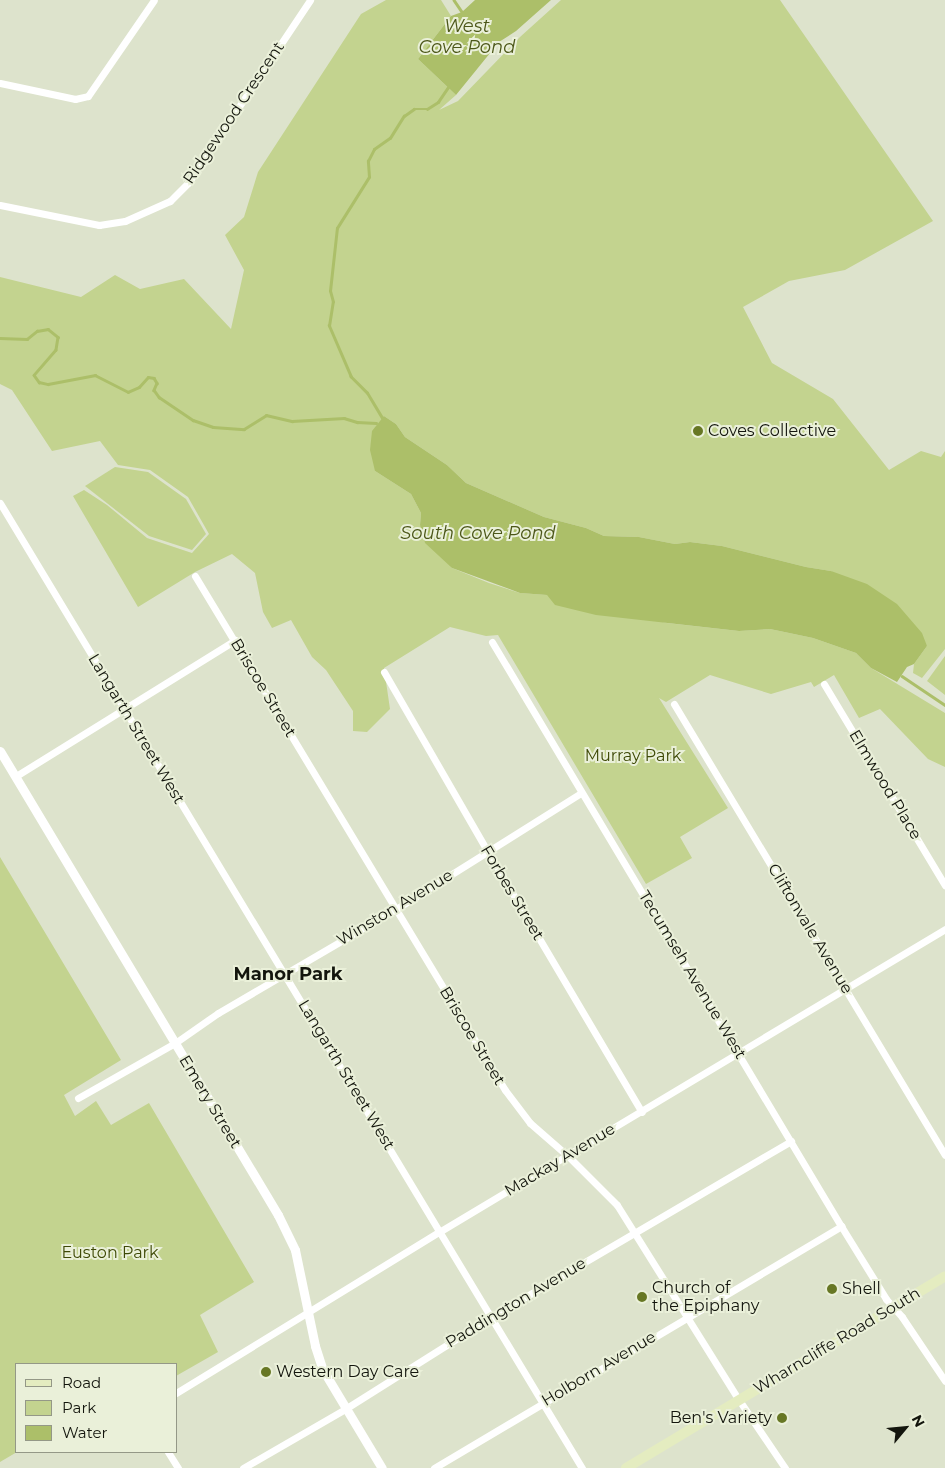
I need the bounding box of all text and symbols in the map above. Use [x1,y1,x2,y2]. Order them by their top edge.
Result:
water label: West Cove Pond [419,16,515,58]
street label: Ridgewood Crescent [179,38,289,188]
place label: Coves Collective [708,421,836,441]
marker: Coves Collective [692,425,704,437]
water label: South Cove Pond [400,522,556,544]
street label: Briscoe Street [226,635,300,741]
street label: Langarth Street West [84,650,188,808]
street label: Elmwood Place [845,727,925,843]
park label: Murray Park [585,746,681,766]
street label: Forbes Street [476,842,548,944]
street label: Cliftonvale Avenue [764,860,856,998]
street label: Winston Avenue [333,866,457,950]
street label: Tecumseh Avenue West [634,888,750,1062]
district label: Manor Park [234,963,342,985]
street label: Briscoe Street [435,983,509,1089]
street label: Langarth Street West [294,996,398,1154]
street label: Emery Street [175,1052,245,1152]
street label: Mackay Avenue [501,1119,619,1201]
park label: Euston Park [62,1243,158,1263]
street label: Paddington Avenue [442,1254,590,1352]
place label: Church of the Epiphany [652,1278,759,1316]
place label: Shell [842,1279,881,1299]
marker: Shell [826,1283,838,1295]
street label: Wharncliffe Road South [750,1284,924,1398]
marker: Church of the Epiphany [636,1291,648,1303]
street label: Holborn Avenue [538,1327,660,1411]
place label: Western Day Care [276,1362,419,1382]
legend [15,1363,178,1453]
marker: Western Day Care [260,1366,272,1378]
text: Road [62,1373,101,1392]
text: Park [62,1398,96,1417]
north arrow [880,1403,930,1453]
place label: Ben's Variety [670,1408,772,1428]
marker: Ben's Variety [776,1412,788,1424]
text: N [908,1412,929,1430]
text: Water [62,1423,108,1442]

